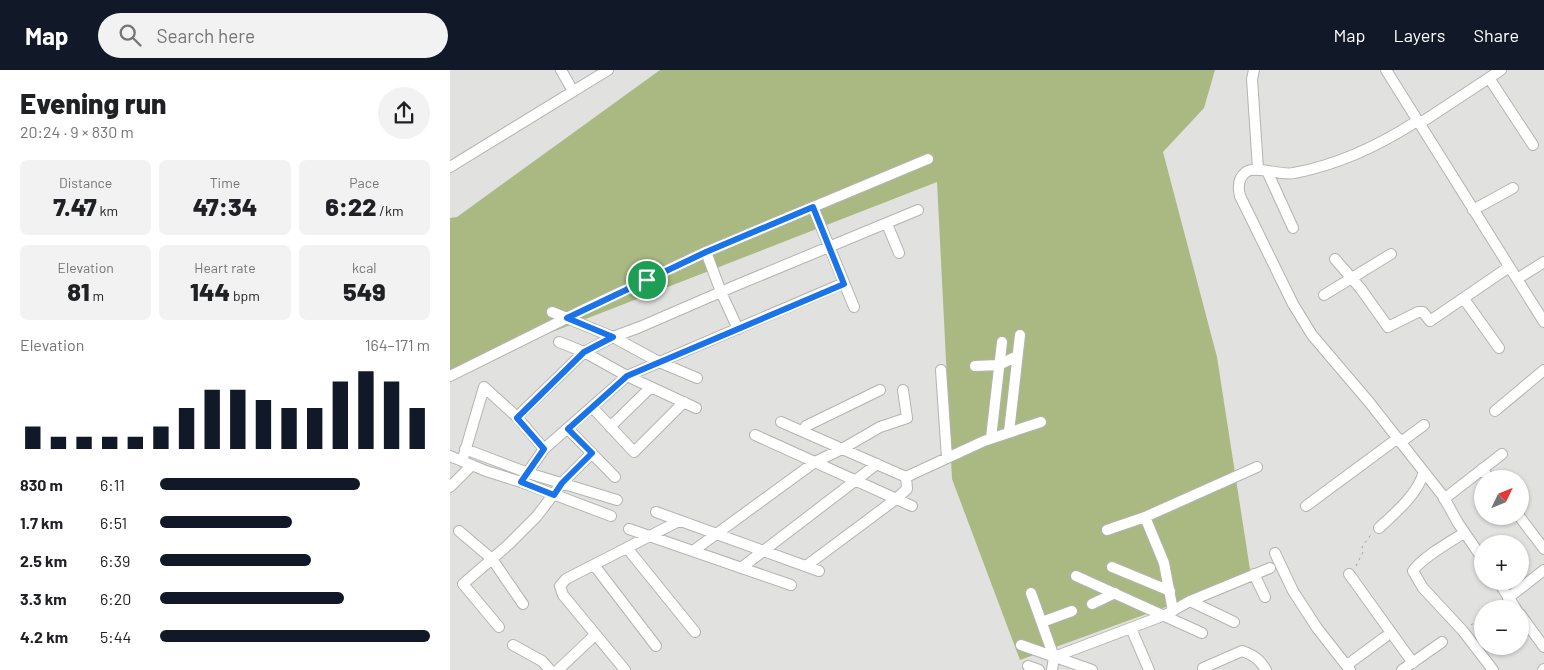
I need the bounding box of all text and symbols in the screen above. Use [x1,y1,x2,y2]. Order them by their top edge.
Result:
search box [98,13,448,58]
text: Map [25,21,68,50]
icon: search [116,21,144,49]
text: Search here [156,24,255,47]
text: Map [1333,24,1365,46]
text: Layers [1393,24,1446,46]
text: Share [1474,24,1519,46]
text: Evening run [20,86,166,120]
button: share [378,87,430,139]
text: 20:24 · 9 × 830 m [20,122,134,141]
text: Distance [59,174,112,191]
text: Time [210,174,240,191]
text: Pace [349,174,379,191]
text: 7.47 [53,191,97,221]
text: 47:34 [193,191,257,221]
text: 6:22 [325,191,377,221]
text: km [97,202,118,219]
text: /km [377,202,404,219]
text: Elevation [57,259,114,276]
text: Heart rate [194,259,256,276]
text: kcal [352,259,377,276]
pin [626,259,668,301]
icon: arrive [633,266,661,294]
text: 81 [67,276,90,306]
text: 144 [190,276,230,306]
text: 549 [343,276,386,306]
text: m [90,287,104,304]
text: bpm [230,287,260,304]
text: Elevation [20,335,84,354]
text: 164–171 m [365,335,430,354]
north arrow [1474,470,1529,525]
map controls [1474,470,1529,655]
text: 830 m [20,475,63,494]
text: 6:11 [100,475,125,494]
text: 1.7 km [20,513,63,532]
text: 6:51 [100,513,127,532]
button: + [1474,535,1529,590]
text: 2.5 km [20,551,67,570]
text: 6:39 [100,551,130,570]
text: 3.3 km [20,589,67,608]
text: 6:20 [100,589,131,608]
button: − [1474,600,1529,655]
text: 4.2 km [20,627,68,646]
text: 5:44 [100,627,131,646]

